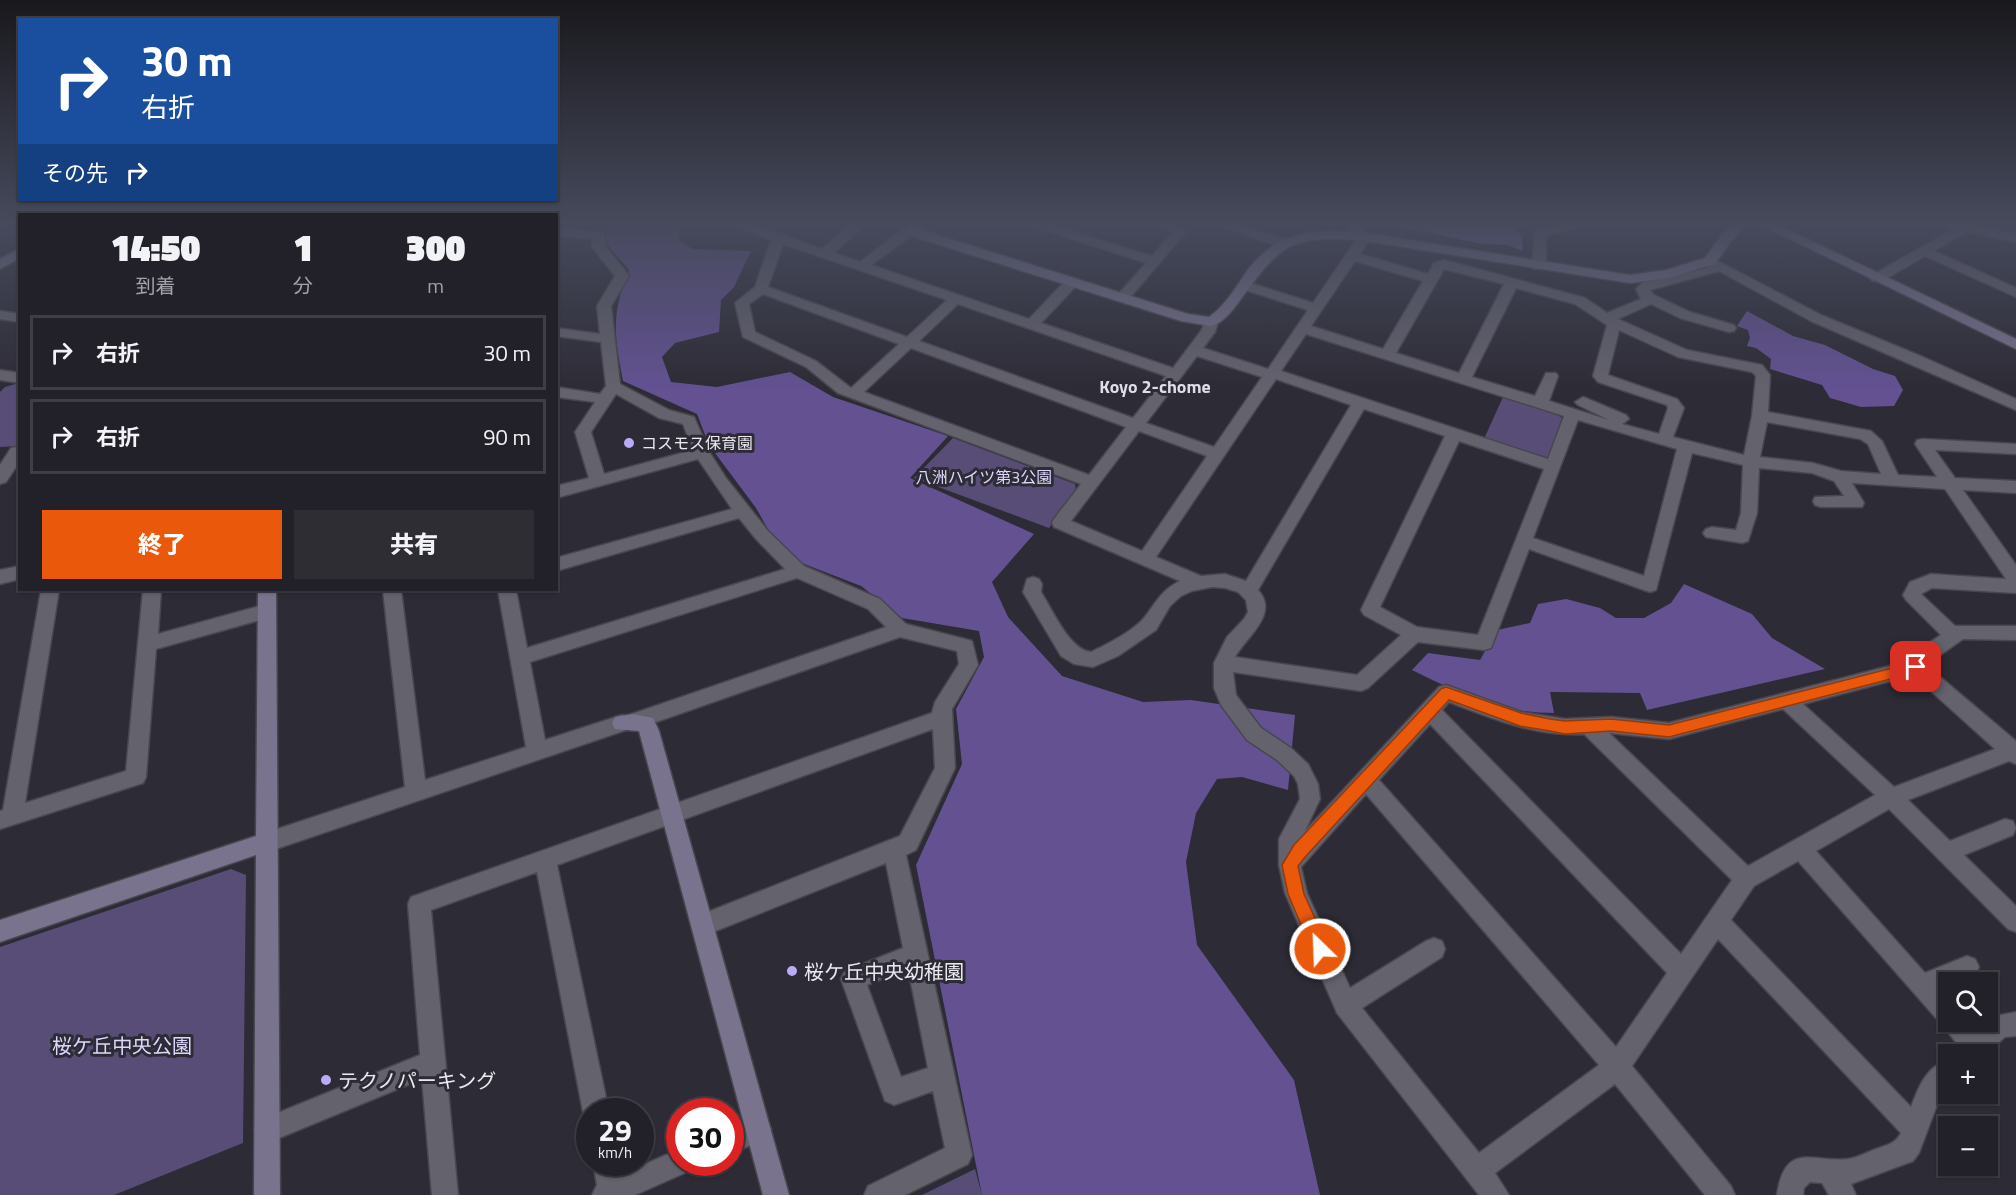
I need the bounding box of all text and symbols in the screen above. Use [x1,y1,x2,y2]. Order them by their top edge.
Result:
text: 30 m [141,28,233,92]
icon: right [42,42,120,120]
text: 右折 [141,86,195,127]
text: その先 [42,156,108,190]
icon: right [120,156,153,189]
text: 14:50 [111,220,200,275]
text: 1 [293,220,313,275]
text: 300 [406,220,465,275]
text: 到着 [136,270,176,301]
text: 分 [293,270,313,301]
text: m [427,270,444,301]
icon: right [45,336,78,369]
text: 右折 [96,336,140,370]
text: 30 m [483,336,531,370]
district label: Koyo 2-chome [1099,373,1211,400]
icon: right [45,420,78,453]
text: 右折 [96,420,140,454]
text: 90 m [483,420,531,454]
place label: コスモス保育園 [641,431,753,455]
marker: コスモス保育園 [622,436,636,450]
park label: 八洲ハイツ第3公園 [916,465,1052,489]
button: 終了 [42,510,282,579]
button: 共有 [294,510,534,579]
pin [1890,641,1941,692]
icon: arrive [1899,650,1932,683]
position arrow [1288,917,1352,981]
place label: 桜ケ丘中央幼稚園 [804,956,964,987]
marker: 桜ケ丘中央幼稚園 [785,964,799,978]
map controls [1938,972,1998,1176]
button: search [1938,972,1998,1032]
park label: 桜ケ丘中央公園 [52,1030,192,1061]
button: + [1938,1044,1998,1104]
place label: テクノパーキング [338,1065,496,1096]
marker: テクノパーキング [319,1073,333,1087]
speed limit sign: 30 [666,1098,744,1176]
text: 29 [598,1107,632,1153]
button: − [1938,1116,1998,1176]
text: km/h [598,1141,632,1164]

